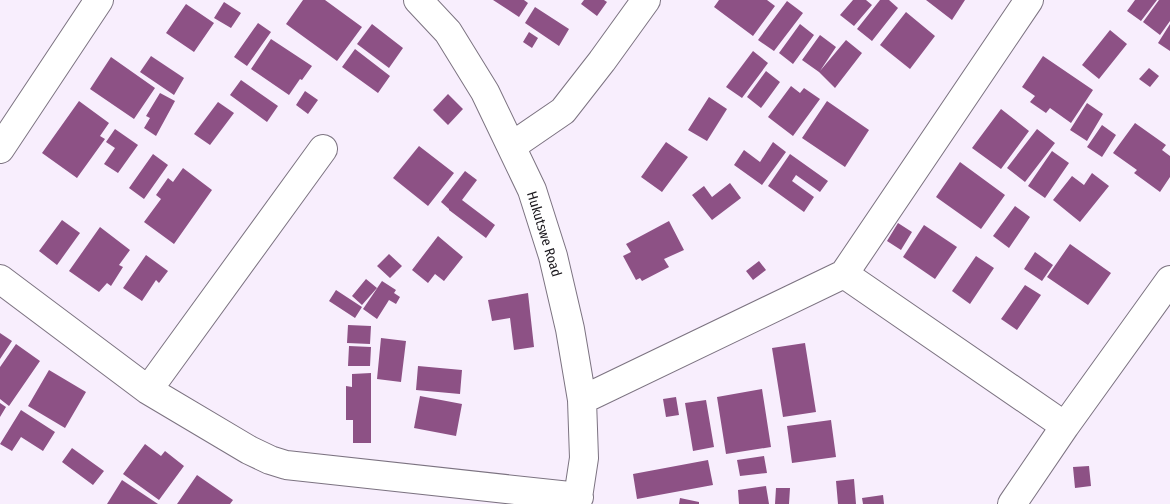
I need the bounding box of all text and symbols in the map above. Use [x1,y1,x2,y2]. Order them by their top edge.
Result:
street label: Hukutswe Road [523,189,565,279]

